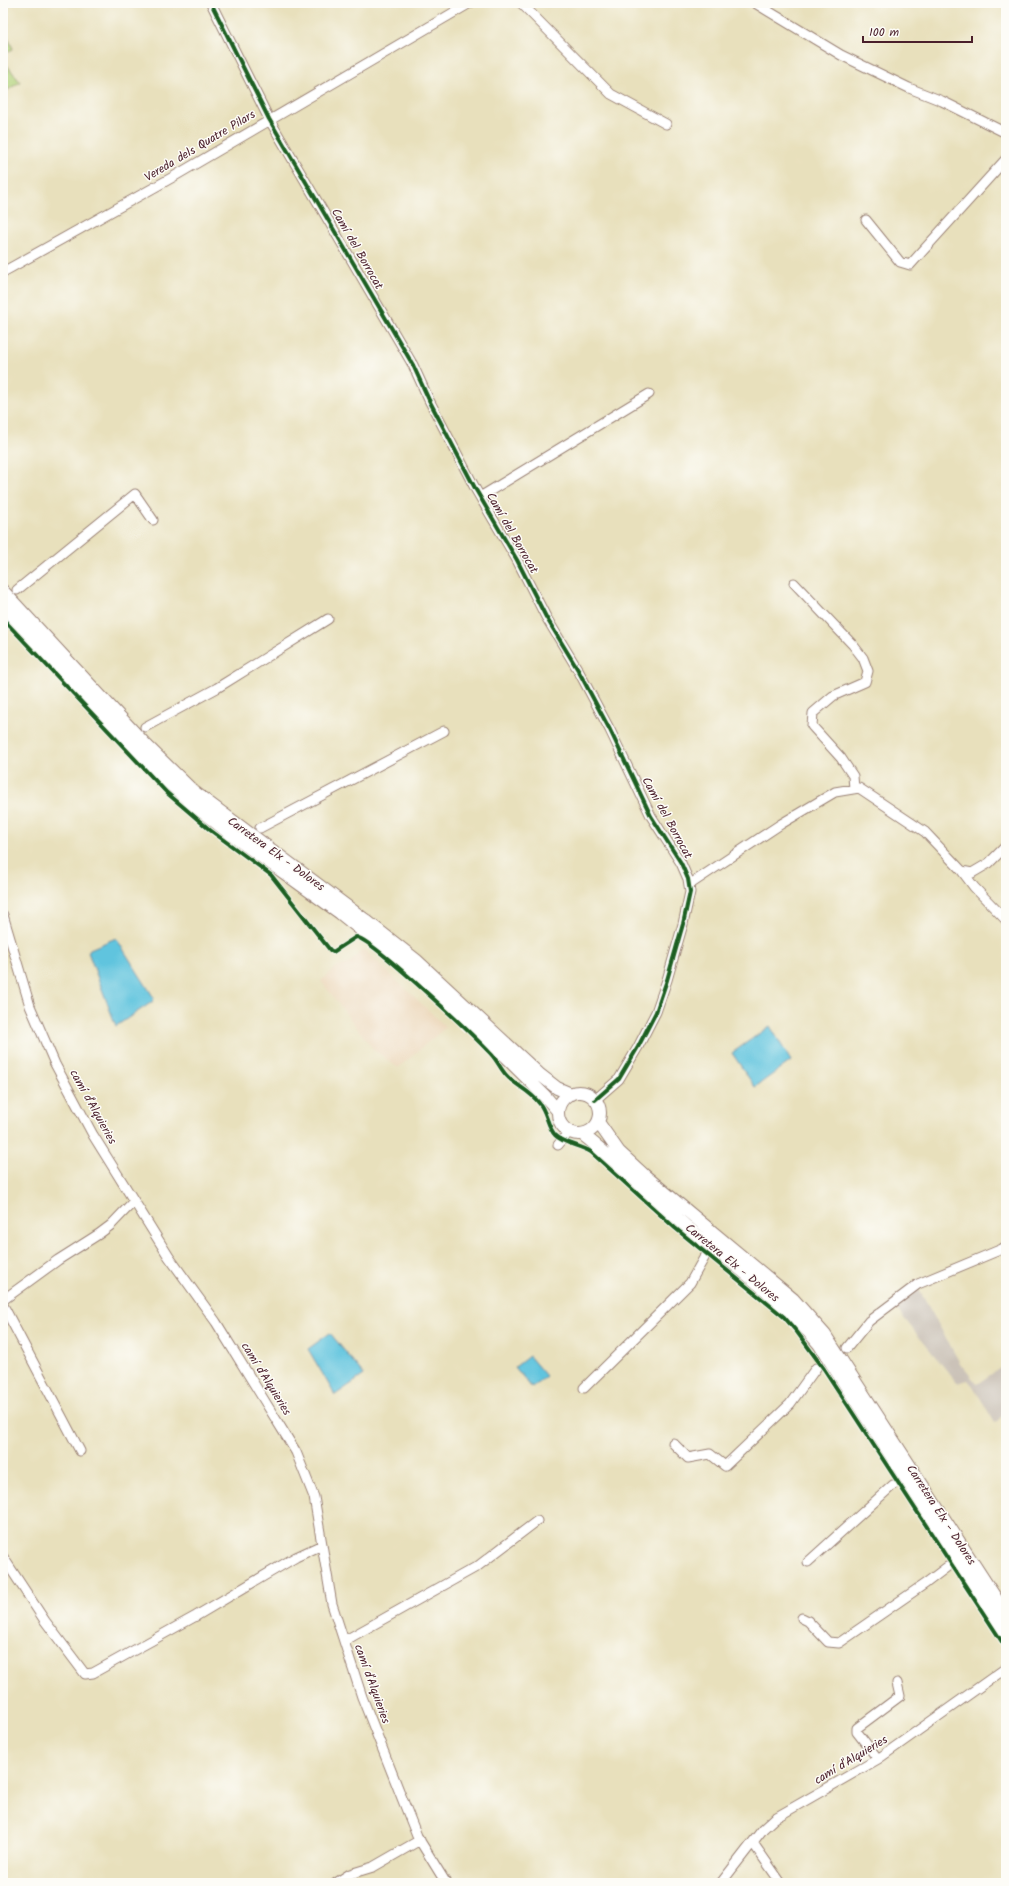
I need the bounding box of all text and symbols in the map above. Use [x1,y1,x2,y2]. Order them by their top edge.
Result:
scale bar [863,18,972,44]
text: 100 m [869,23,900,42]
street label: Vereda dels Quatre Pilars [141,105,259,187]
street label: Camí del Borrocat [326,205,388,294]
street label: Camí del Borrocat [481,489,543,578]
street label: Camí del Borrocat [637,773,698,863]
street label: Carretera Elx - Dolores [223,812,329,896]
street label: camí d'Alquieries [65,1066,121,1148]
street label: Carretera Elx - Dolores [681,1219,783,1307]
street label: camí d'Alquieries [236,1339,296,1419]
street label: Carretera Elx - Dolores [901,1461,981,1569]
street label: camí d'Alquieries [349,1642,395,1726]
street label: camí d'Alquieries [810,1730,892,1790]

